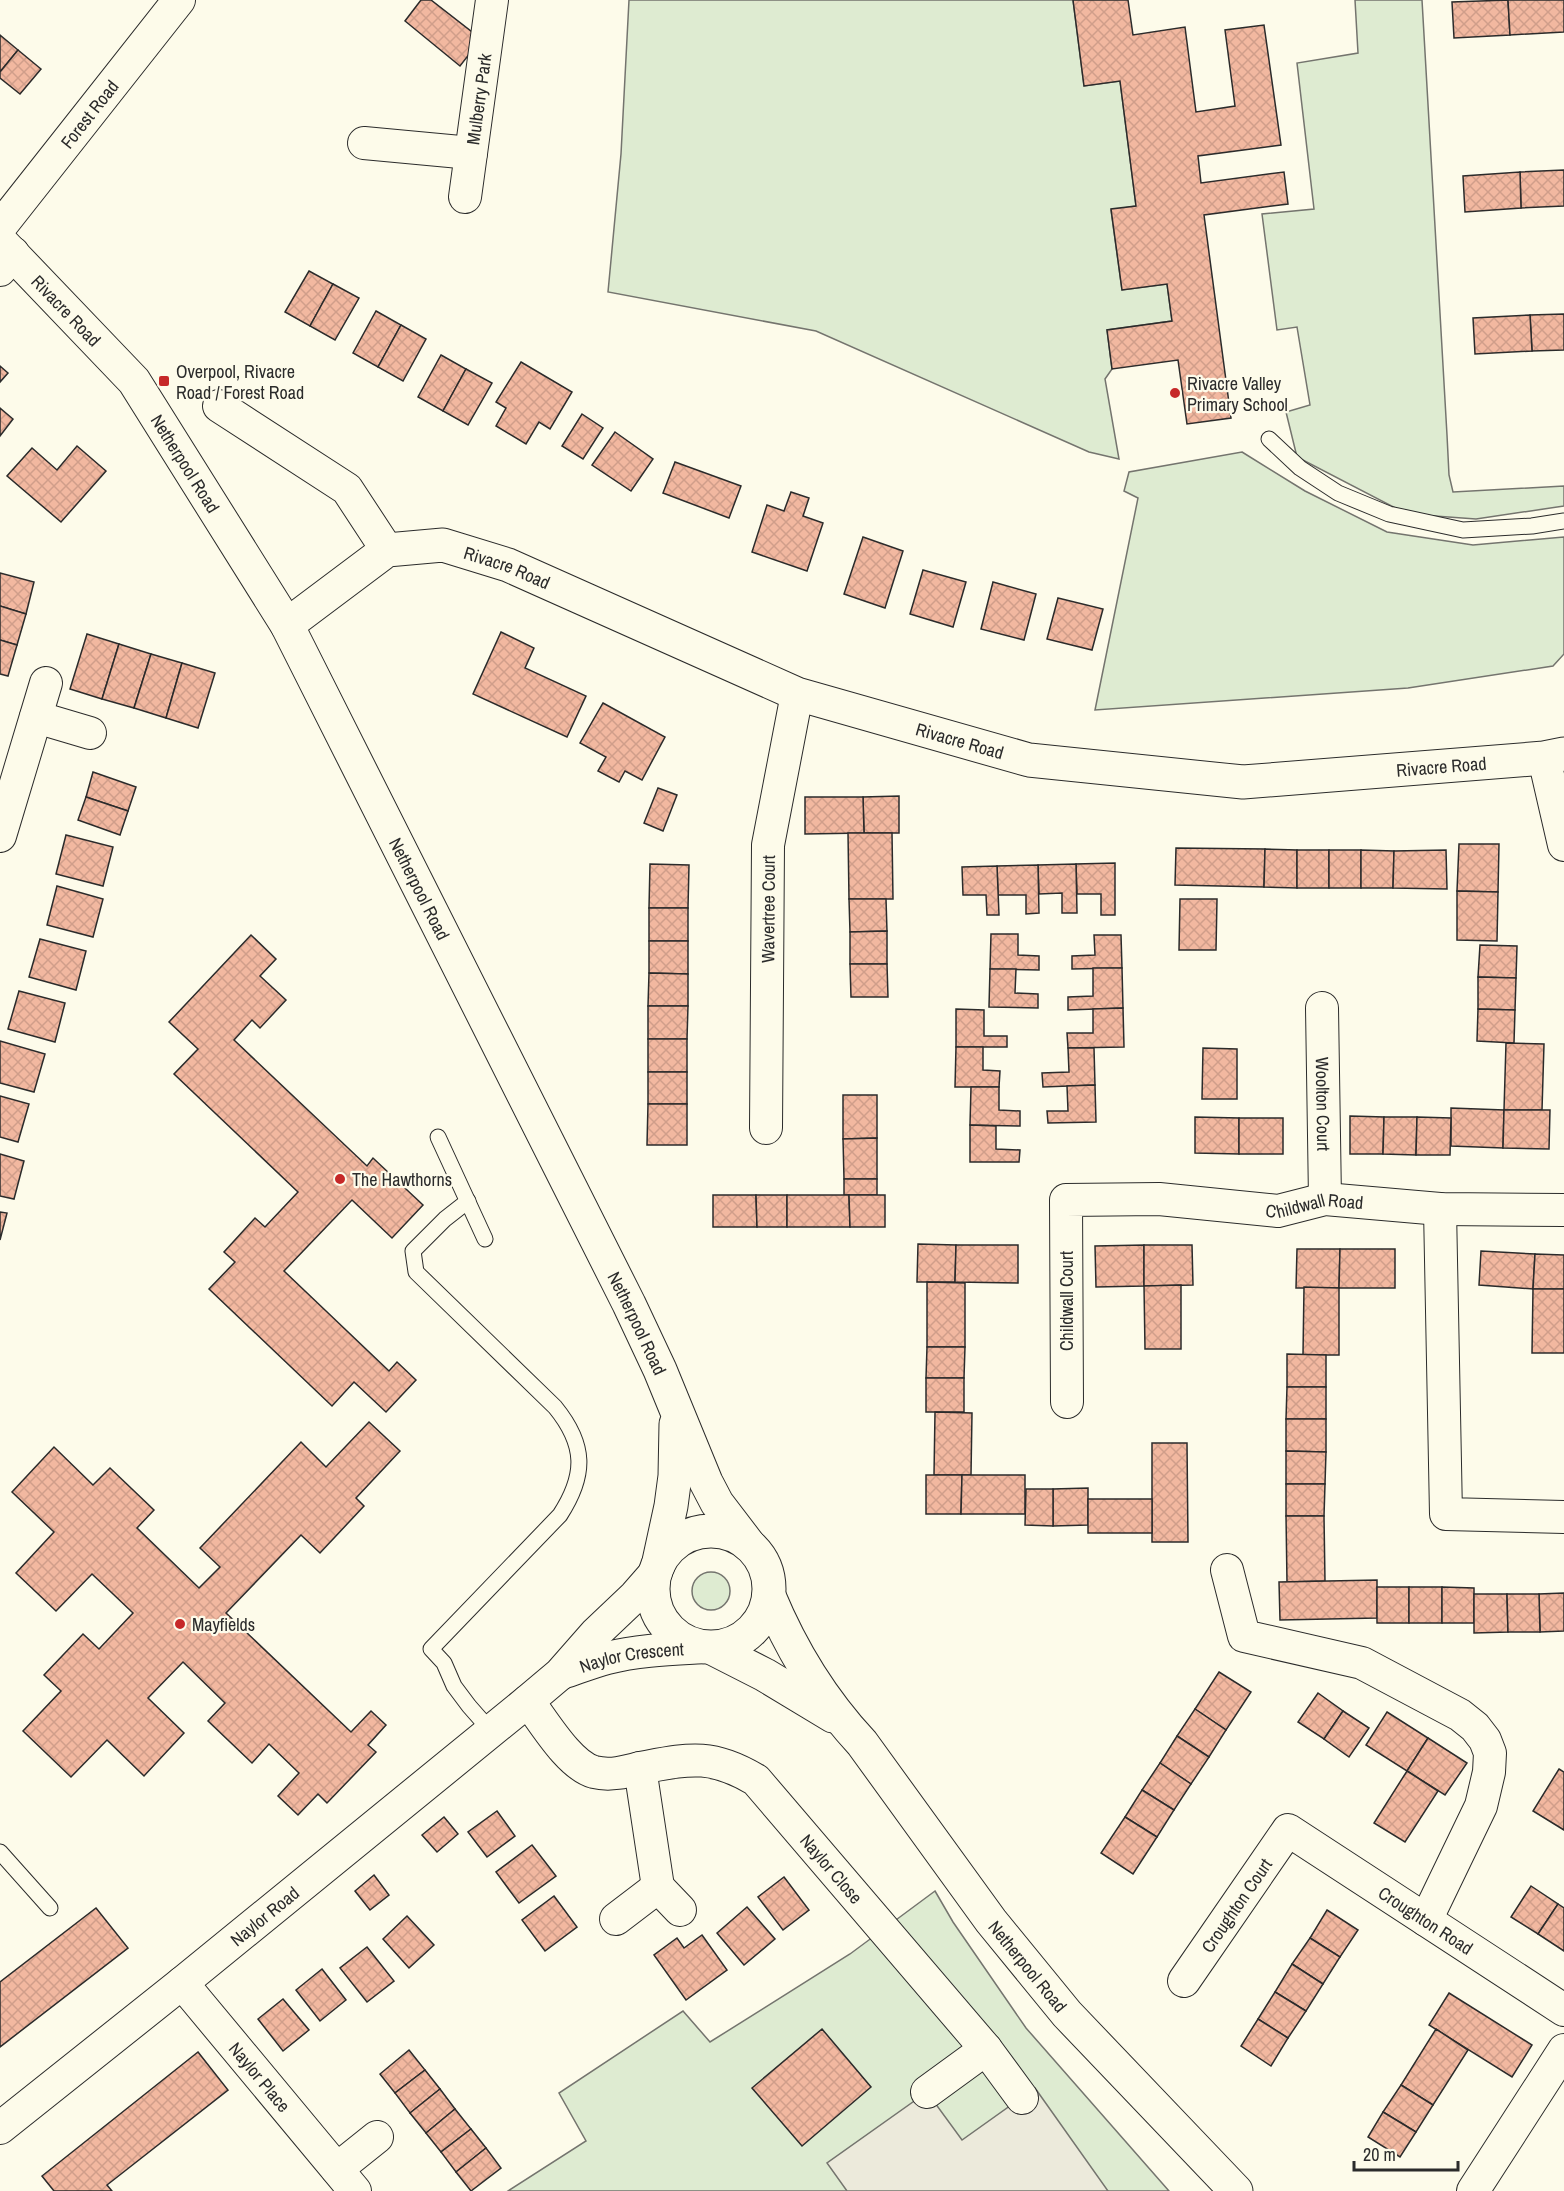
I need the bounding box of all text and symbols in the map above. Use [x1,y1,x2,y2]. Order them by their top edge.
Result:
street label: Mulberry Park [460,51,497,146]
street label: Forest Road [54,75,124,153]
street label: Rivacre Road [26,269,107,352]
place label: Overpool, Rivacre Road / Forest Road [176,359,304,405]
place label: Rivacre Valley Primary School [1187,371,1288,417]
marker: Overpool, Rivacre Road / Forest Road [157,374,171,388]
marker: Rivacre Valley Primary School [1168,386,1182,400]
street label: Netherpool Road [145,409,226,517]
street label: Rivacre Road [461,540,554,595]
street label: Rivacre Road [913,716,1007,765]
street label: Rivacre Road [1395,750,1487,782]
street label: Netherpool Road [384,833,456,944]
street label: Wavertree Court [755,855,780,963]
street label: Woolton Court [1310,1057,1337,1151]
place label: The Hawthorns [352,1167,452,1192]
marker: The Hawthorns [333,1172,347,1186]
street label: Childwall Road [1265,1186,1364,1224]
street label: Childwall Court [1054,1251,1079,1351]
street label: Netherpool Road [602,1267,673,1379]
place label: Mayfields [192,1612,255,1637]
marker: Mayfields [173,1617,187,1631]
street label: Naylor Crescent [576,1636,685,1679]
street label: Naylor Close [795,1828,869,1909]
street label: Croughton Court [1195,1853,1277,1957]
street label: Naylor Road [225,1880,304,1951]
street label: Croughton Road [1374,1880,1478,1960]
street label: Netherpool Road [983,1915,1073,2017]
street label: Naylor Place [224,2037,296,2117]
scale bar [1354,2134,1458,2172]
text: 20 m [1363,2142,1396,2167]

